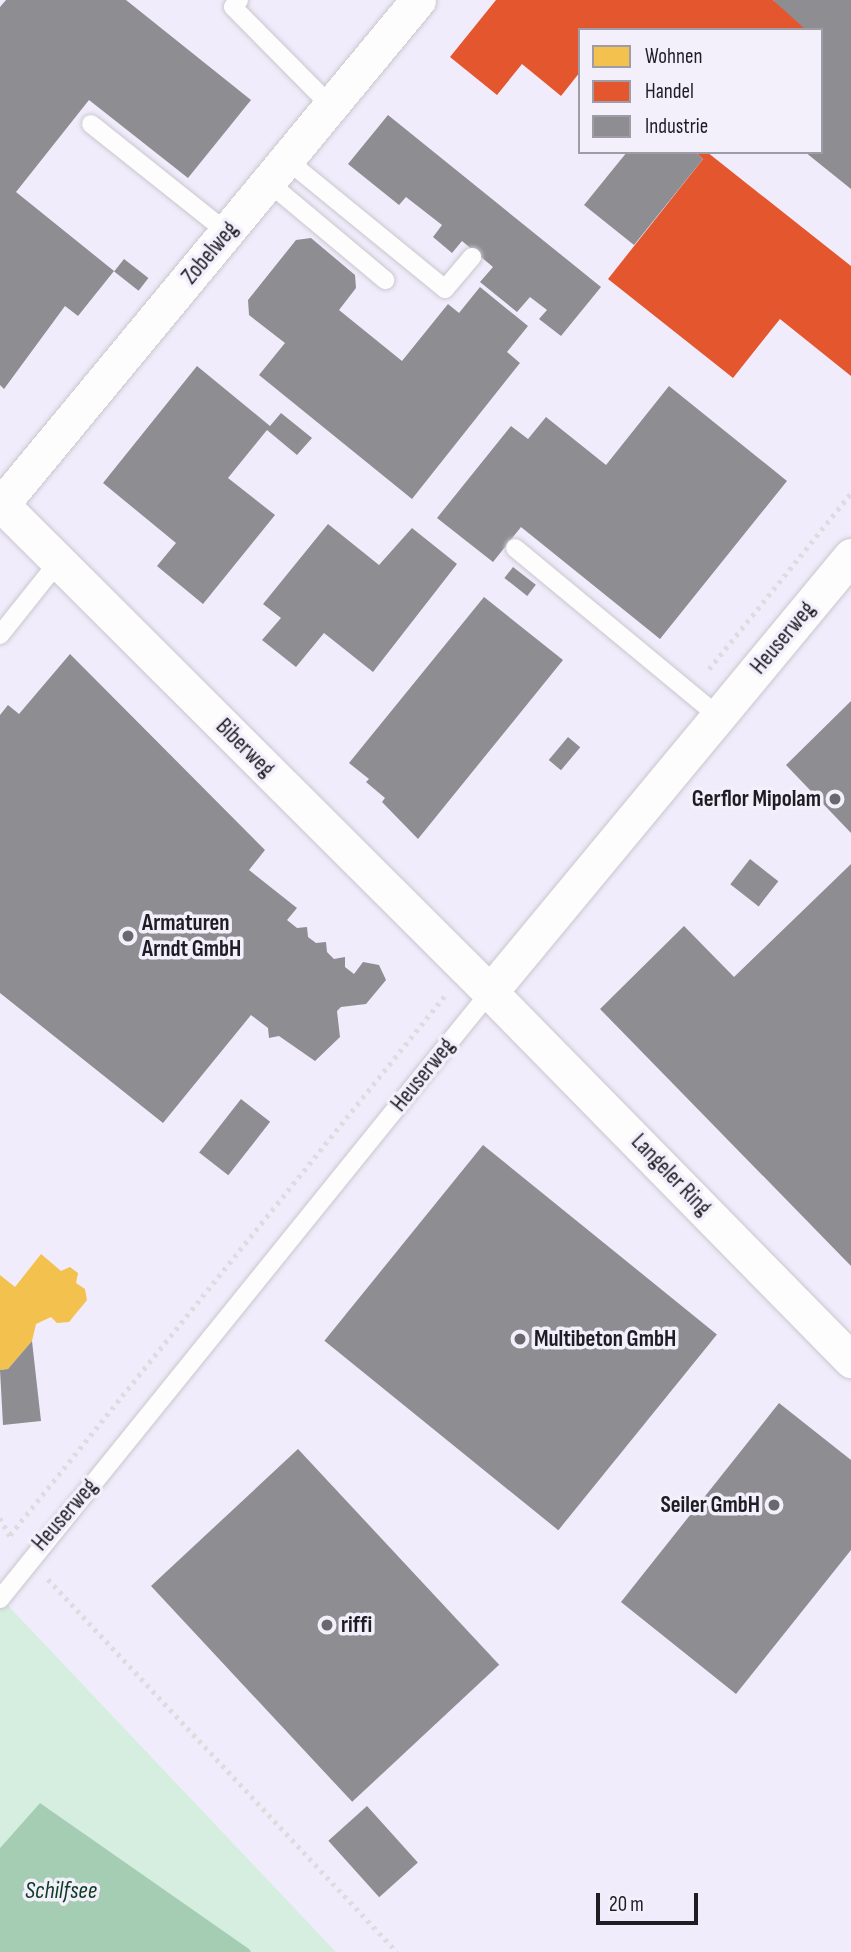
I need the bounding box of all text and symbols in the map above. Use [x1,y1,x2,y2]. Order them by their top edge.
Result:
legend [578,28,823,154]
text: Wohnen [645,44,702,69]
text: Handel [645,79,694,104]
text: Industrie [645,114,708,139]
street label: Zobelweg [176,216,244,290]
street label: Heuserweg [745,596,821,680]
street label: Biberweg [210,713,280,783]
place label: Gerflor Mipolam [692,785,821,813]
marker: Gerflor Mipolam [827,791,843,807]
place label: Armaturen Arndt GmbH [142,909,241,963]
marker: Armaturen Arndt GmbH [120,928,136,944]
street label: Heuserweg [385,1033,461,1117]
street label: Langeler Ring [625,1128,717,1222]
place label: Multibeton GmbH [534,1325,676,1353]
marker: Multibeton GmbH [512,1331,528,1347]
street label: Heuserweg [26,1473,104,1557]
place label: Seiler GmbH [660,1491,760,1519]
marker: Seiler GmbH [766,1497,782,1513]
place label: riffi [341,1611,372,1639]
marker: riffi [319,1617,335,1633]
water label: Schilfsee [25,1877,97,1905]
scale bar [599,1878,700,1922]
text: 20 m [609,1892,644,1917]

